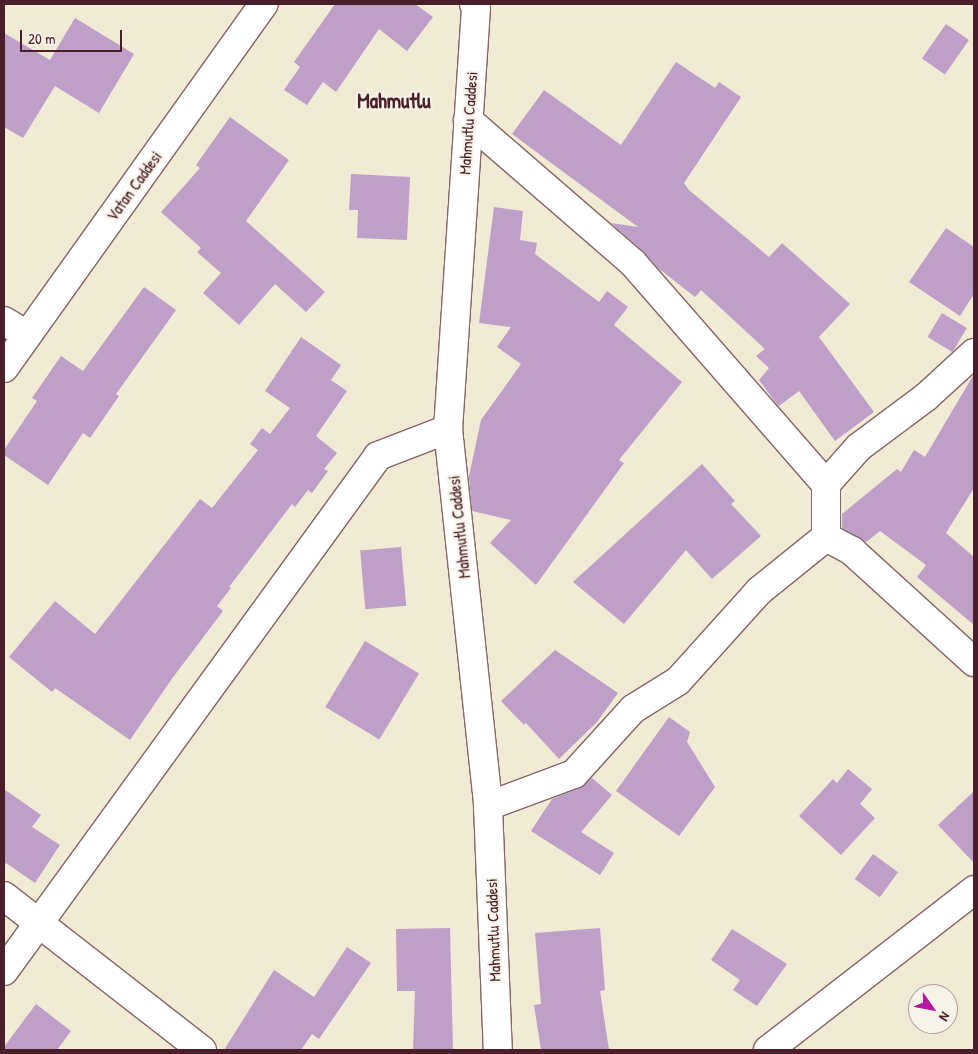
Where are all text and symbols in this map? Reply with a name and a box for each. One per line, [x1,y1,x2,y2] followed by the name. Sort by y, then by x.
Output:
[22,20,125,52] scale bar
[28,28,55,49] text: 20 m
[455,71,481,175] street label: Mahmutlu Caddesi
[357,88,431,114] district label: Mahmutlu
[102,147,166,225] street label: Vatan Caddesi
[444,475,474,579] street label: Mahmutlu Caddesi
[482,878,504,982] street label: Mahmutlu Caddesi
[908,984,958,1034] north arrow
[935,1009,955,1025] text: N

